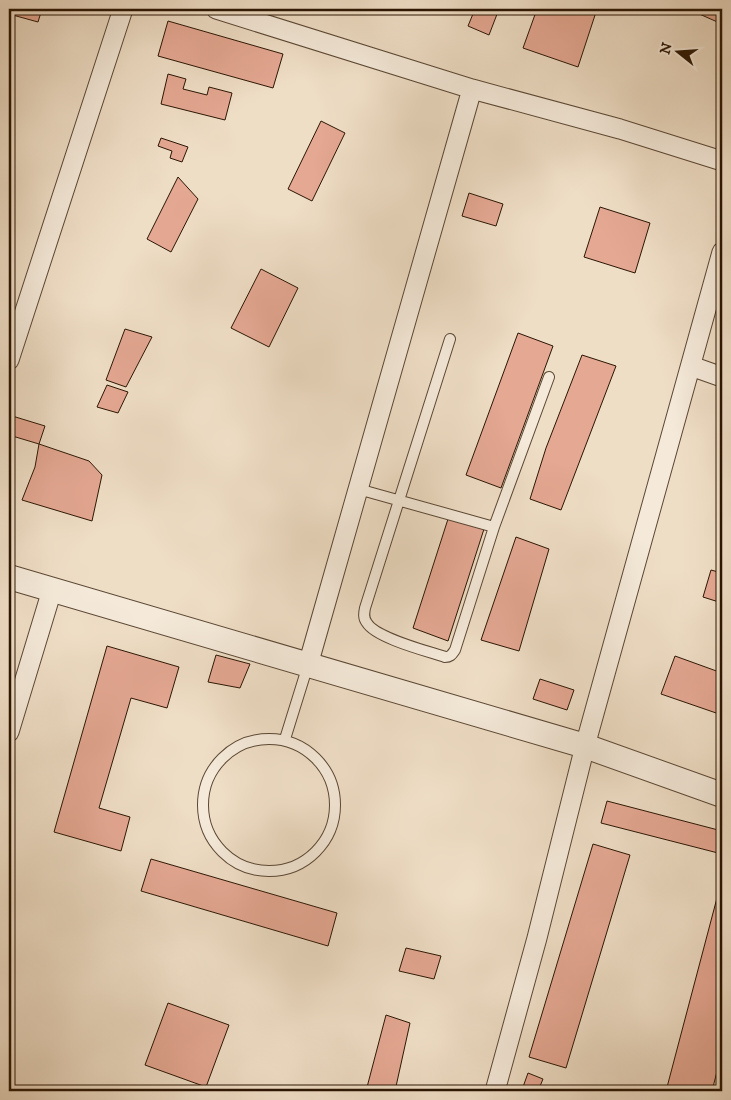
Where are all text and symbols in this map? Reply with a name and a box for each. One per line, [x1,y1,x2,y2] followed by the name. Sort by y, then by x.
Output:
[654,28,704,78] north arrow
[656,40,677,57] text: N

